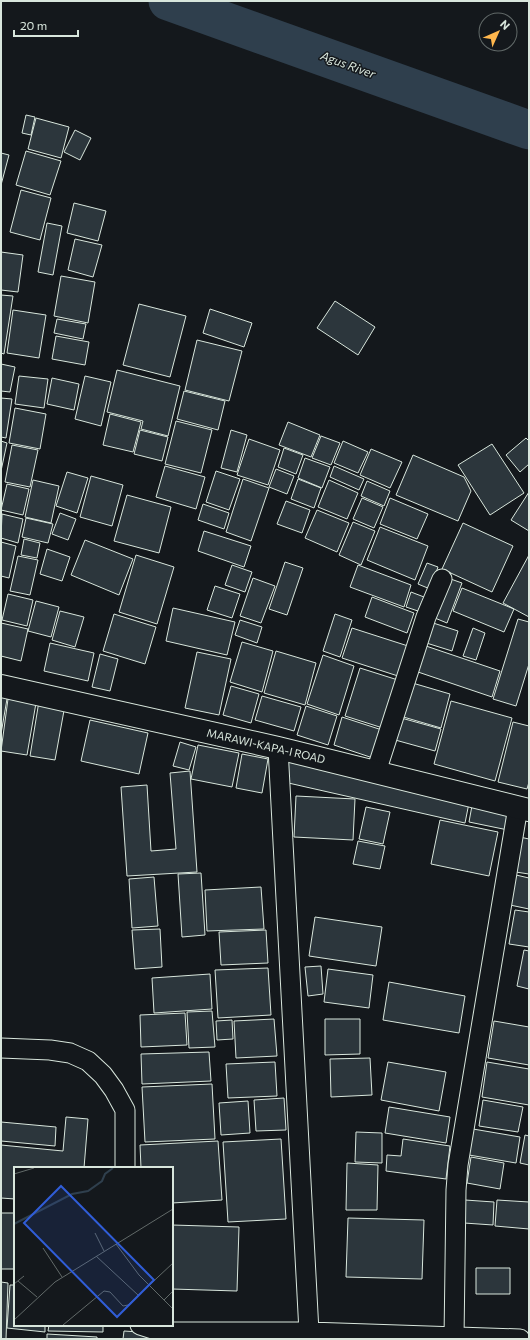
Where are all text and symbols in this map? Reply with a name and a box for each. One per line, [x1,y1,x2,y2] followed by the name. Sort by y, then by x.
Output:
[14,12,78,38] scale bar
[478,12,518,52] north arrow
[498,17,513,32] text: N
[20,18,47,32] text: 20 m
[318,47,379,81] water label: Agus River
[206,726,327,765] street label: MARAWI-KAPA-I ROAD
[14,1167,173,1326] inset map

